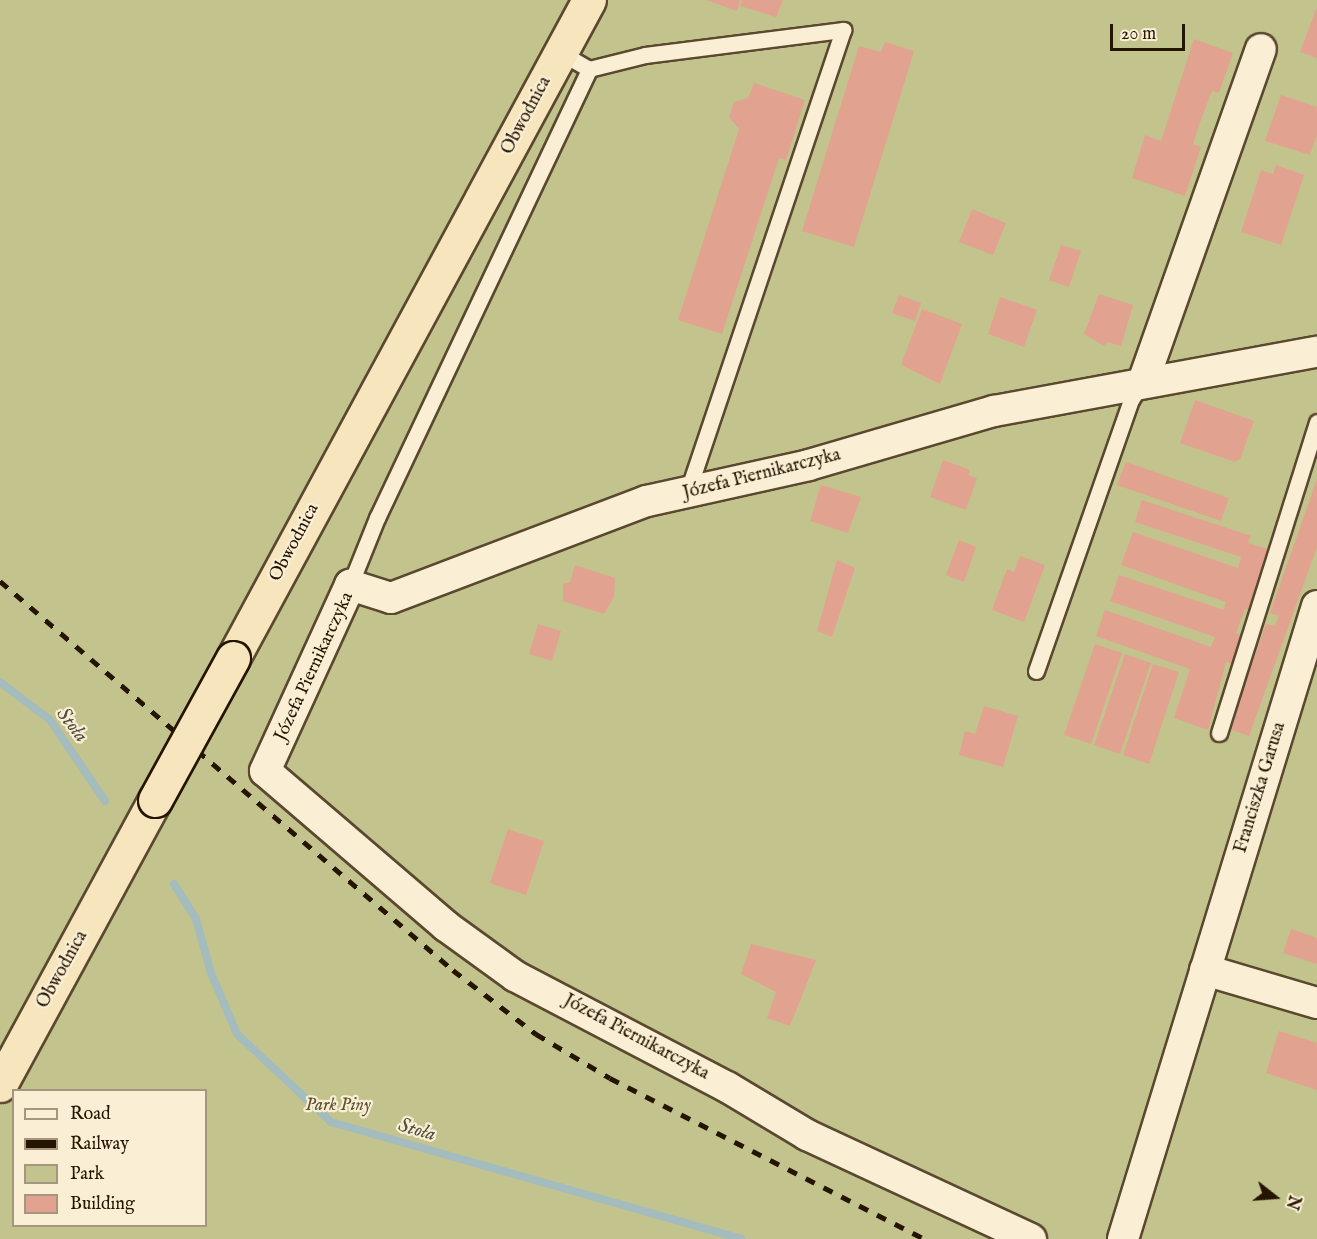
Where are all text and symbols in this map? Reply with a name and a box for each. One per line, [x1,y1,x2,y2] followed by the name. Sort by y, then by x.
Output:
[1113,12,1188,50] scale bar
[1121,23,1156,46] text: 20 m
[497,73,557,159] street label: Obwodnica
[681,445,843,505] street label: Józefa Piernikarczyka
[265,500,325,586] street label: Obwodnica
[271,589,359,745] street label: Józefa Piernikarczyka
[51,703,93,747] water label: Stoła
[1231,720,1291,856] street label: Franciszka Garusa
[33,928,93,1012] street label: Obwodnica
[559,990,713,1086] street label: Józefa Piernikarczyka
[12,1089,207,1227] legend
[305,1095,371,1117] park label: Park Piny
[70,1103,111,1126] text: Road
[396,1113,438,1147] water label: Stoła
[70,1133,129,1156] text: Railway
[70,1163,104,1186] text: Park
[1245,1167,1305,1227] north arrow
[70,1193,135,1216] text: Building
[1281,1193,1304,1212] text: N

